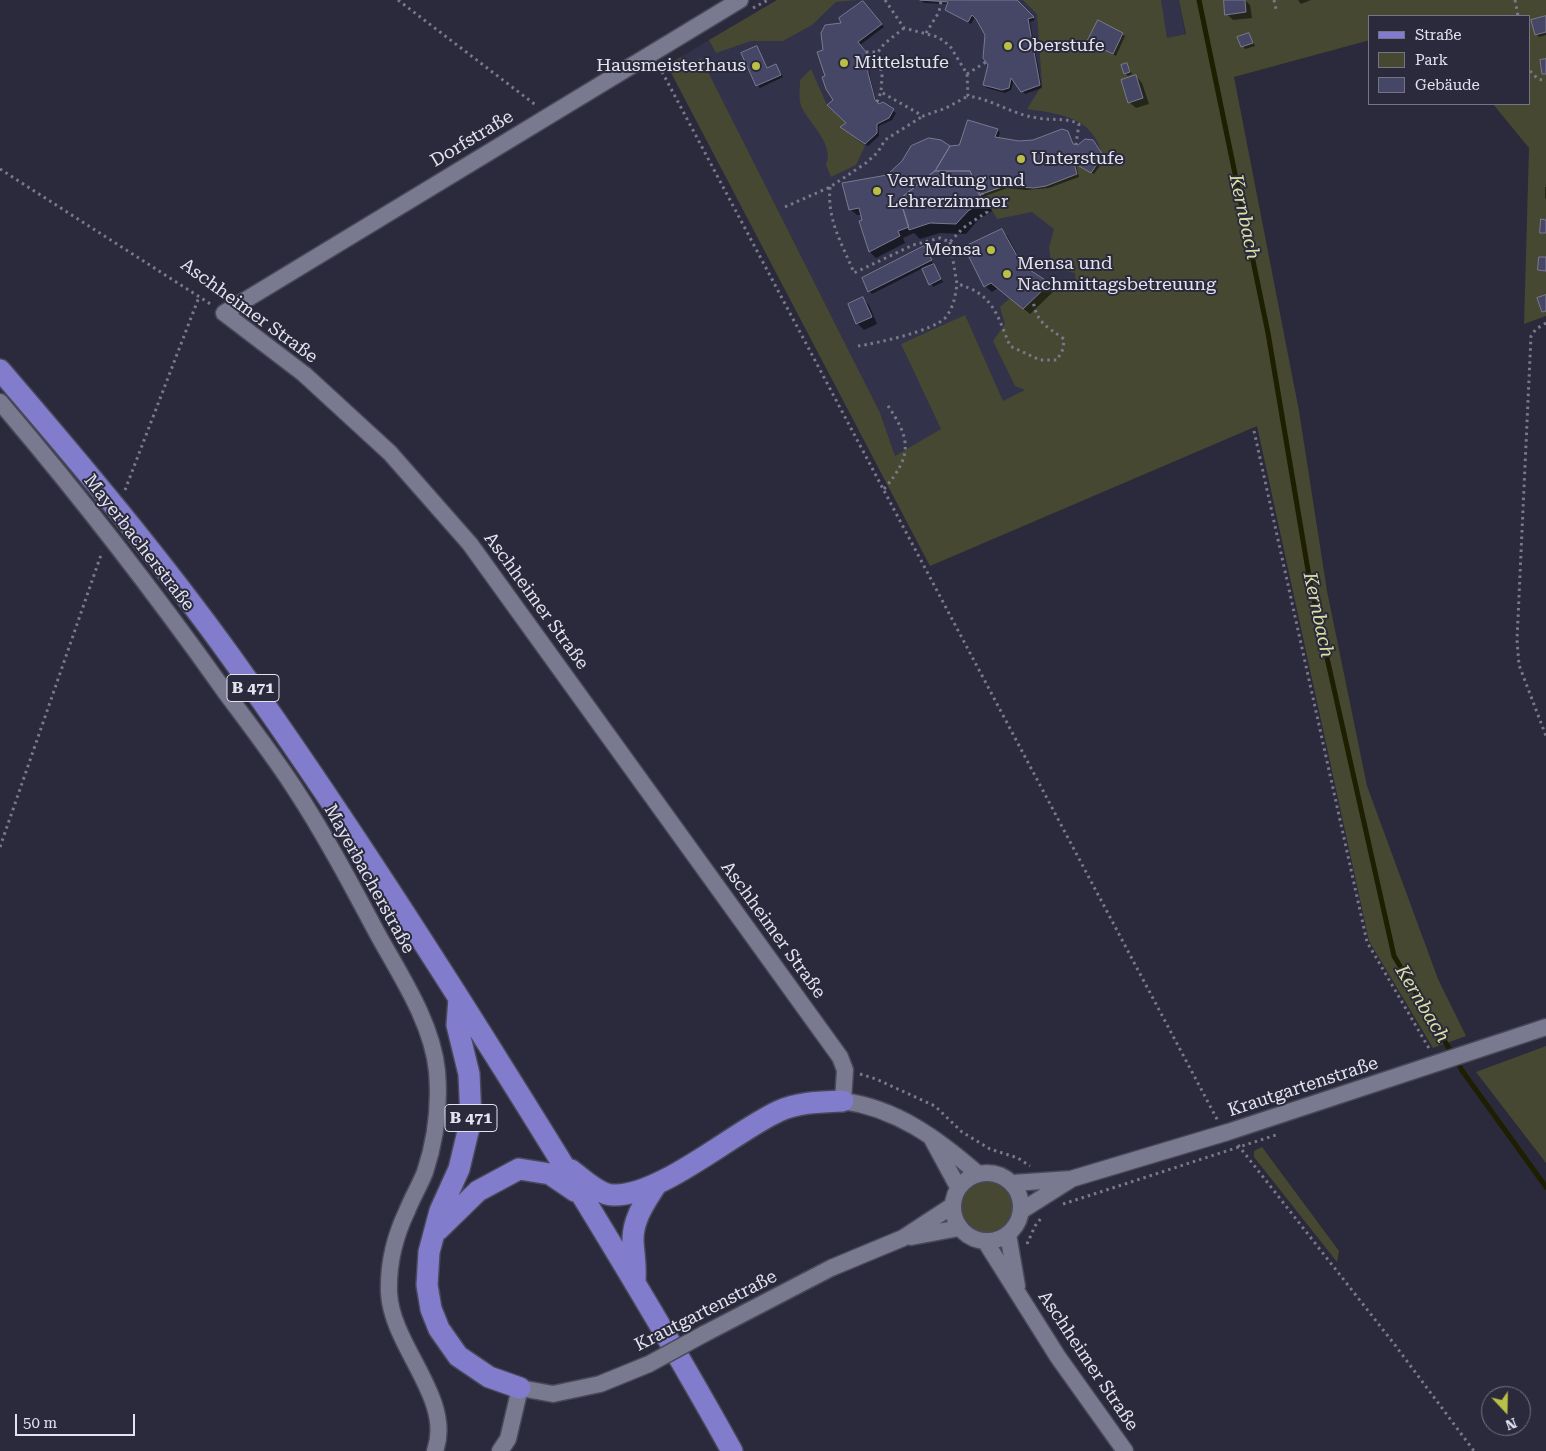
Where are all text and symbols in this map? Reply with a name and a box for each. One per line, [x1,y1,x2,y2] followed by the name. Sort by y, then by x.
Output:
[1368,15,1531,105] legend
[1415,26,1462,44] text: Straße
[1018,35,1105,57] place label: Oberstufe
[1002,40,1014,52] marker: Oberstufe
[1415,51,1448,69] text: Park
[854,52,949,74] place label: Mittelstufe
[596,55,746,77] place label: Hausmeisterhaus
[838,57,850,69] marker: Mittelstufe
[750,60,762,72] marker: Hausmeisterhaus
[1415,76,1480,94] text: Gebäude
[427,106,517,172] street label: Dorfstraße
[1031,148,1124,170] place label: Unterstufe
[1015,153,1027,165] marker: Unterstufe
[887,170,1025,212] place label: Verwaltung und Lehrerzimmer
[1224,172,1264,262] water label: Kernbach
[871,185,883,197] marker: Verwaltung und Lehrerzimmer
[924,239,981,261] place label: Mensa
[985,244,997,256] marker: Mensa
[1017,253,1216,296] place label: Mensa und Nachmittagsbetreuung
[176,254,322,368] street label: Aschheimer Straße
[1001,268,1013,280] marker: Mensa und Nachmittagsbetreuung
[79,470,199,616] street label: Mayerbacherstraße
[479,528,593,674] street label: Aschheimer Straße
[1298,570,1338,660] water label: Kernbach
[227,674,279,701] road number: B 471
[319,801,419,957] street label: Mayerbacherstraße
[716,857,830,1003] street label: Aschheimer Straße
[1390,961,1454,1047] water label: Kernbach
[1225,1053,1381,1121] street label: Krautgartenstraße
[445,1104,497,1132] road number: B 471
[631,1266,781,1356] street label: Krautgartenstraße
[1033,1287,1143,1435] street label: Aschheimer Straße
[1481,1386,1531,1436] north arrow
[18,1404,138,1436] scale bar
[23,1414,57,1432] text: 50 m
[1503,1415,1519,1433] text: N

